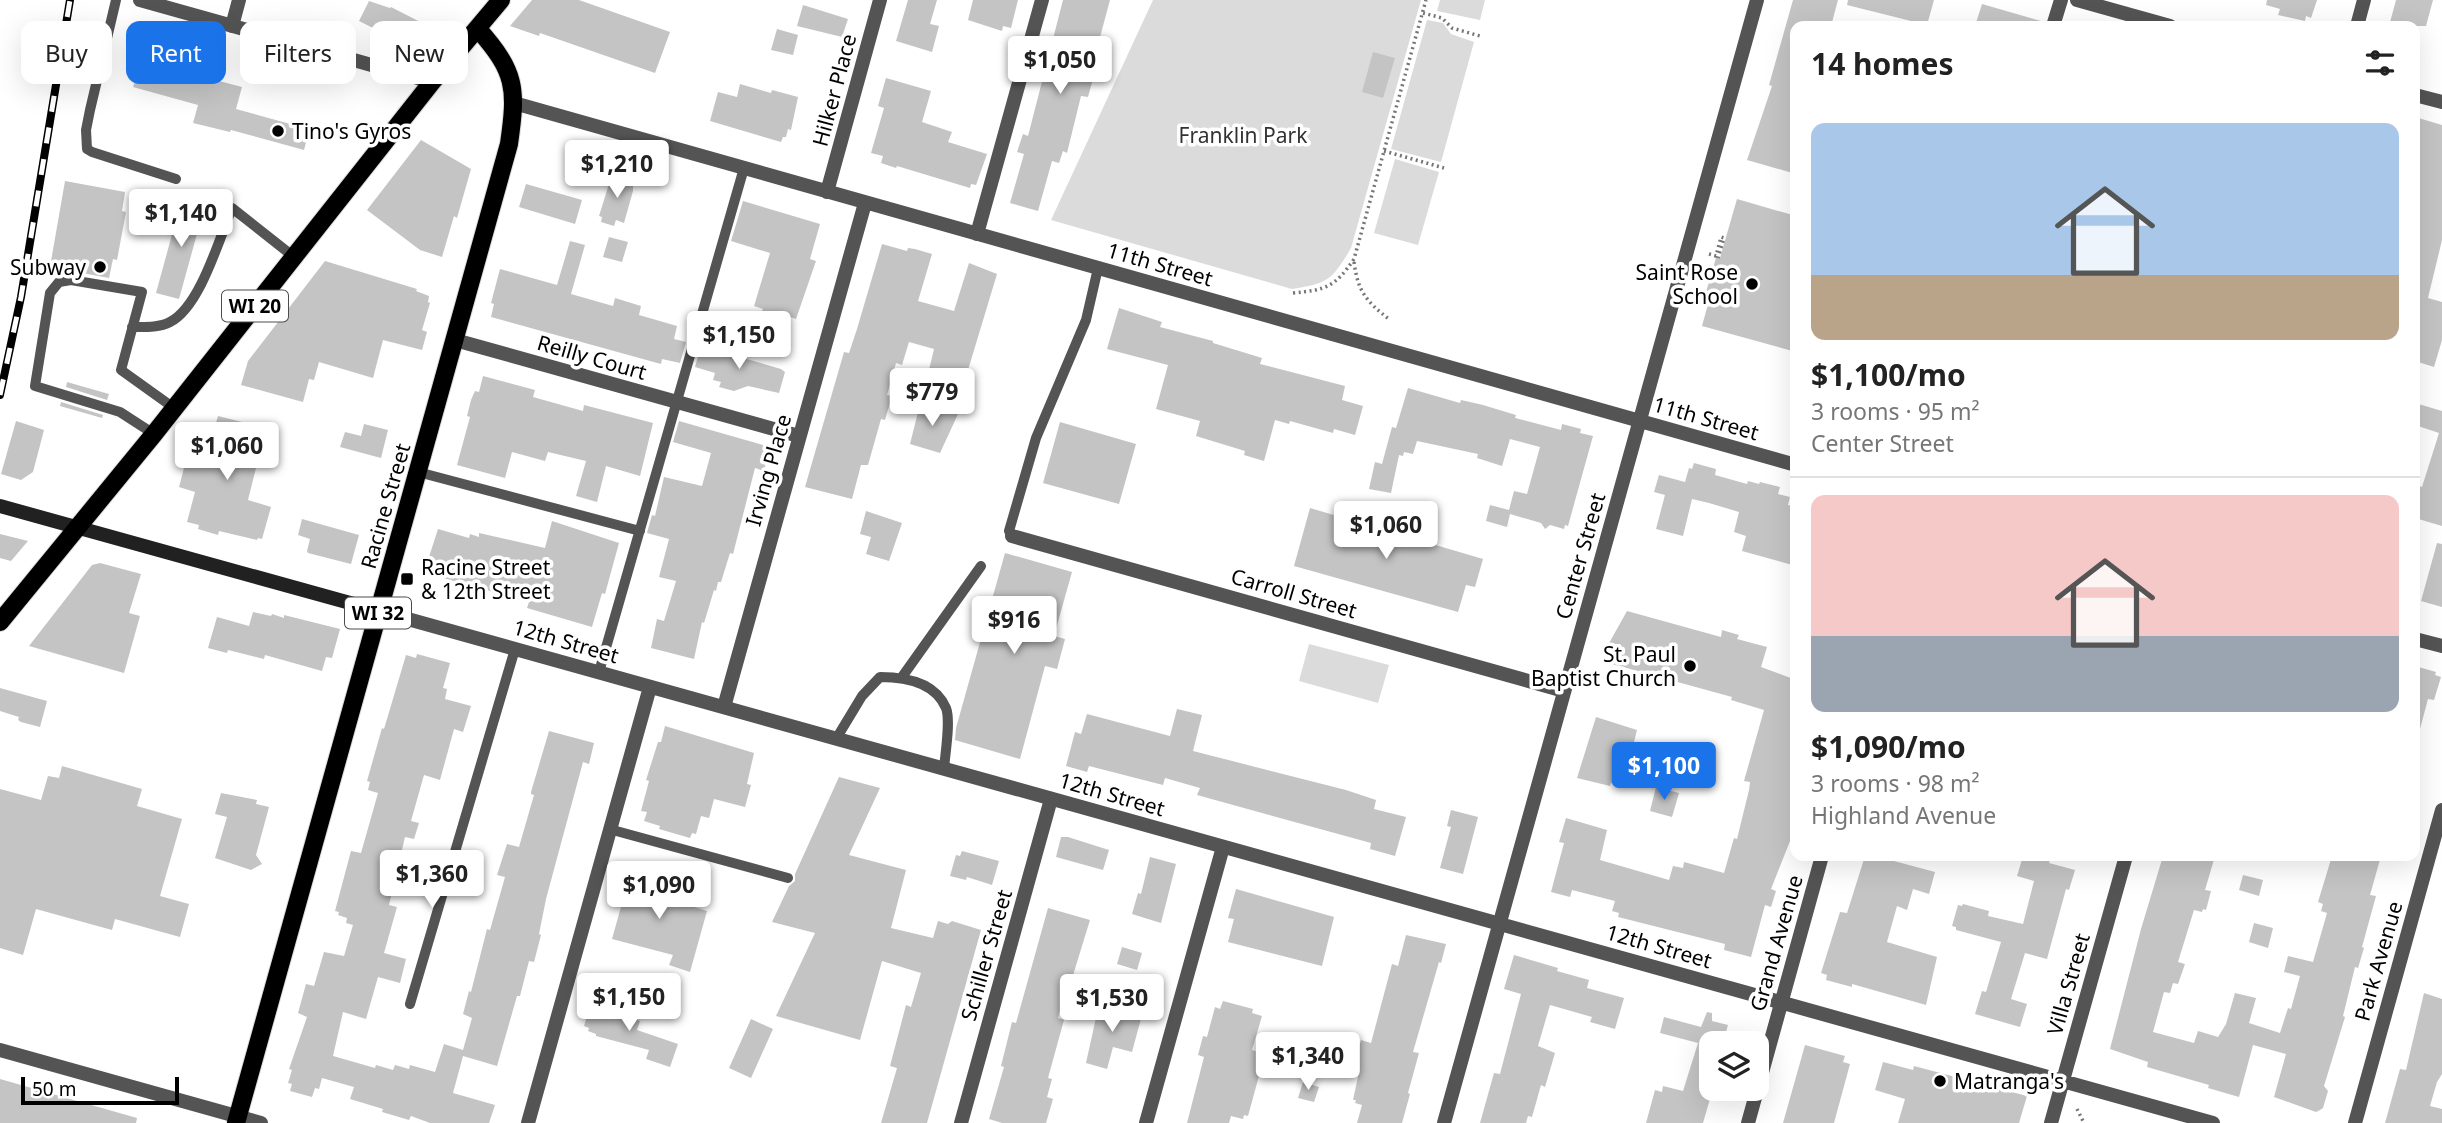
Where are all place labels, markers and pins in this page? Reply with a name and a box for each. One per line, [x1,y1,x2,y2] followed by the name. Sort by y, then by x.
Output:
[1003,36,1117,96] pin: $1,050
[292,117,411,145] place label: Tino's Gyros
[270,123,286,139] marker: Tino's Gyros
[560,140,674,200] pin: $1,210
[124,190,238,249] pin: $1,140
[10,253,86,281] place label: Subway
[1636,258,1738,310] place label: Saint Rose School
[92,259,108,275] marker: Subway
[1744,276,1760,292] marker: Saint Rose School
[682,312,796,371] pin: $1,150
[891,368,973,428] pin: $779
[170,422,284,482] pin: $1,060
[1329,502,1443,561] pin: $1,060
[421,553,551,605] place label: Racine Street & 12th Street
[399,571,415,587] marker: Racine Street & 12th Street
[973,596,1055,656] pin: $916
[1531,640,1676,692] place label: St. Paul Baptist Church
[1682,658,1698,674] marker: St. Paul Baptist Church
[1607,742,1721,802] pin: $1,100
[375,850,489,910] pin: $1,360
[602,862,716,921] pin: $1,090
[572,974,686,1033] pin: $1,150
[1055,974,1169,1034] pin: $1,530
[1251,1032,1365,1092] pin: $1,340
[1954,1067,2064,1095] place label: Matranga's
[1932,1073,1948,1089] marker: Matranga's

